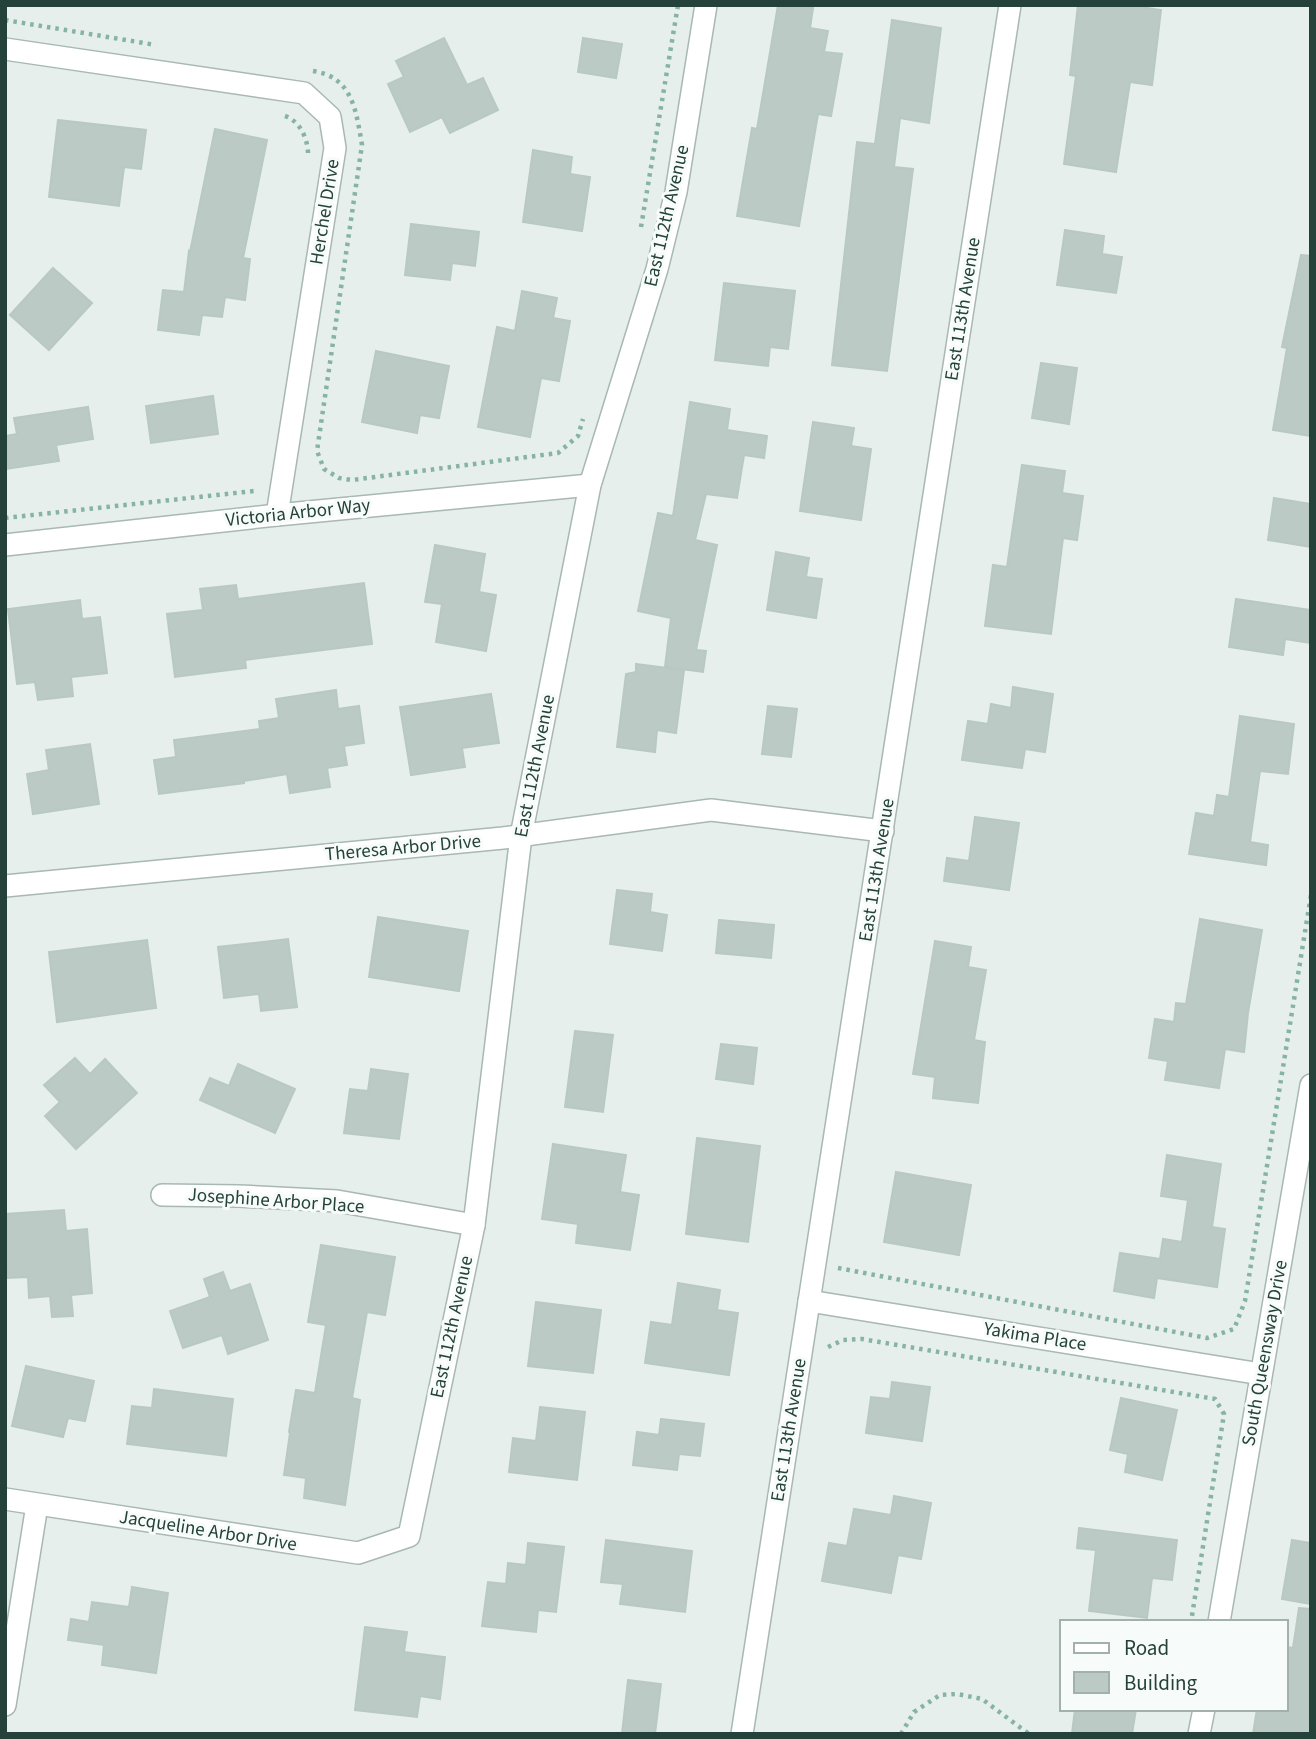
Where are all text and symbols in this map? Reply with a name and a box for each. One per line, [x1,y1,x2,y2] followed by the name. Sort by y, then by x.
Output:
[638,142,696,290] street label: East 112th Avenue
[303,157,347,267] street label: Herchel Drive
[938,235,988,383] street label: East 113th Avenue
[224,492,372,534] street label: Victoria Arbor Way
[508,692,562,840] street label: East 112th Avenue
[852,796,902,944] street label: East 113th Avenue
[324,828,482,868] street label: Theresa Arbor Drive
[187,1181,365,1221] street label: Josephine Arbor Place
[424,1253,480,1401] street label: East 112th Avenue
[1235,1258,1295,1448] street label: South Queensway Drive
[981,1315,1088,1358] street label: Yakima Place
[764,1356,814,1504] street label: East 113th Avenue
[117,1504,299,1558] street label: Jacqueline Arbor Drive
[1060,1620,1288,1711] legend
[1124,1633,1169,1663] text: Road
[1124,1668,1198,1698] text: Building

